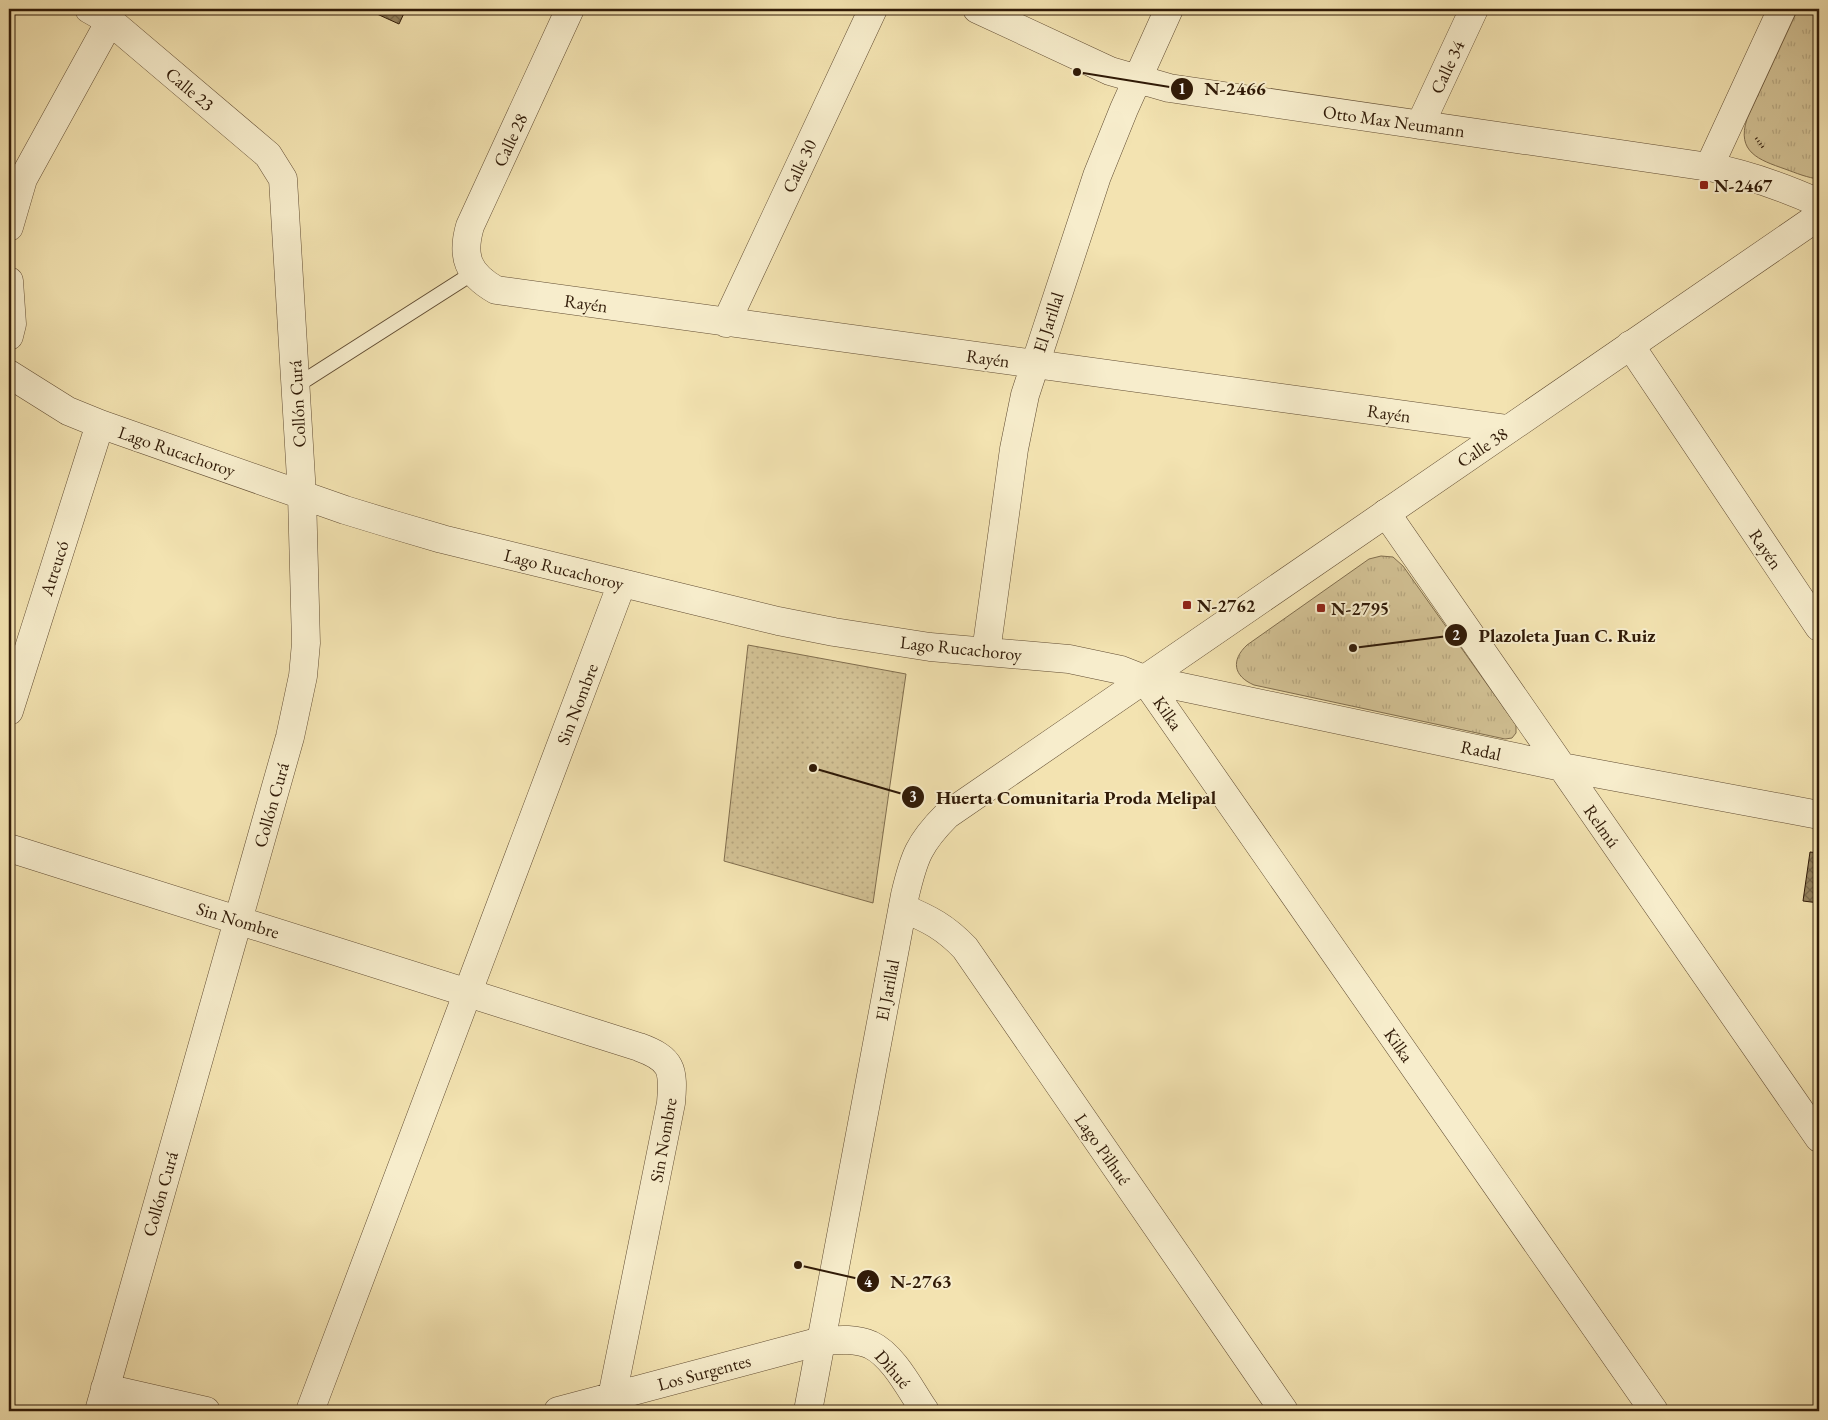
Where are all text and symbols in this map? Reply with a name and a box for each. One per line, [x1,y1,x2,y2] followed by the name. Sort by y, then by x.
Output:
[1425,36,1470,97] street label: Calle 34
[161,62,219,116] street label: Calle 23
[1169,72,1276,106] callout: N-2466
[1204,76,1266,101] text: N-2466
[1178,79,1186,98] text: 1
[1322,100,1467,142] street label: Otto Max Neumann
[488,110,532,170] street label: Calle 28
[777,135,822,196] street label: Calle 30
[1714,174,1773,197] place label: N-2467
[1698,179,1710,191] marker: N-2467
[563,289,610,318] street label: Rayén
[1027,289,1069,355] street label: El Jarillal
[965,344,1012,373] street label: Rayén
[283,359,311,448] street label: Collón Curá
[1366,399,1413,428] street label: Rayén
[115,420,239,482] street label: Lago Rucachoroy
[1452,422,1512,472] street label: Calle 38
[1744,524,1788,574] street label: Rayén
[34,537,74,599] street label: Atreucó
[502,543,626,595] street label: Lago Rucachoroy
[1197,594,1256,617] place label: N-2762
[1331,597,1389,620] place label: N-2795
[1181,599,1193,611] marker: N-2762
[1315,602,1327,614] marker: N-2795
[1444,618,1666,652] callout: Plazoleta Juan C. Ruiz
[1478,623,1656,648] text: Plazoleta Juan C. Ruiz
[1452,625,1460,644] text: 2
[899,630,1023,666] street label: Lago Rucachoroy
[551,660,603,748] street label: Sin Nombre
[1148,691,1188,735] street label: Kilka
[1459,735,1503,765] street label: Radal
[248,759,294,850] street label: Collón Curá
[900,780,1226,814] callout: Huerta Comunitaria Proda Melipal
[936,785,1217,810] text: Huerta Comunitaria Proda Melipal
[909,787,917,806] text: 3
[1579,800,1625,853] street label: Relmú
[194,897,282,943] street label: Sin Nombre
[870,957,904,1023] street label: El Jarillal
[1379,1023,1419,1067] street label: Kilka
[644,1096,682,1184] street label: Sin Nombre
[1070,1109,1136,1189] street label: Lago Pilhué
[137,1148,183,1239] street label: Collón Curá
[855,1264,962,1298] callout: N-2763
[890,1269,952,1294] text: N-2763
[864,1272,873,1291] text: 4
[870,1345,916,1393] street label: Dihué
[655,1348,753,1395] street label: Los Surgentes

